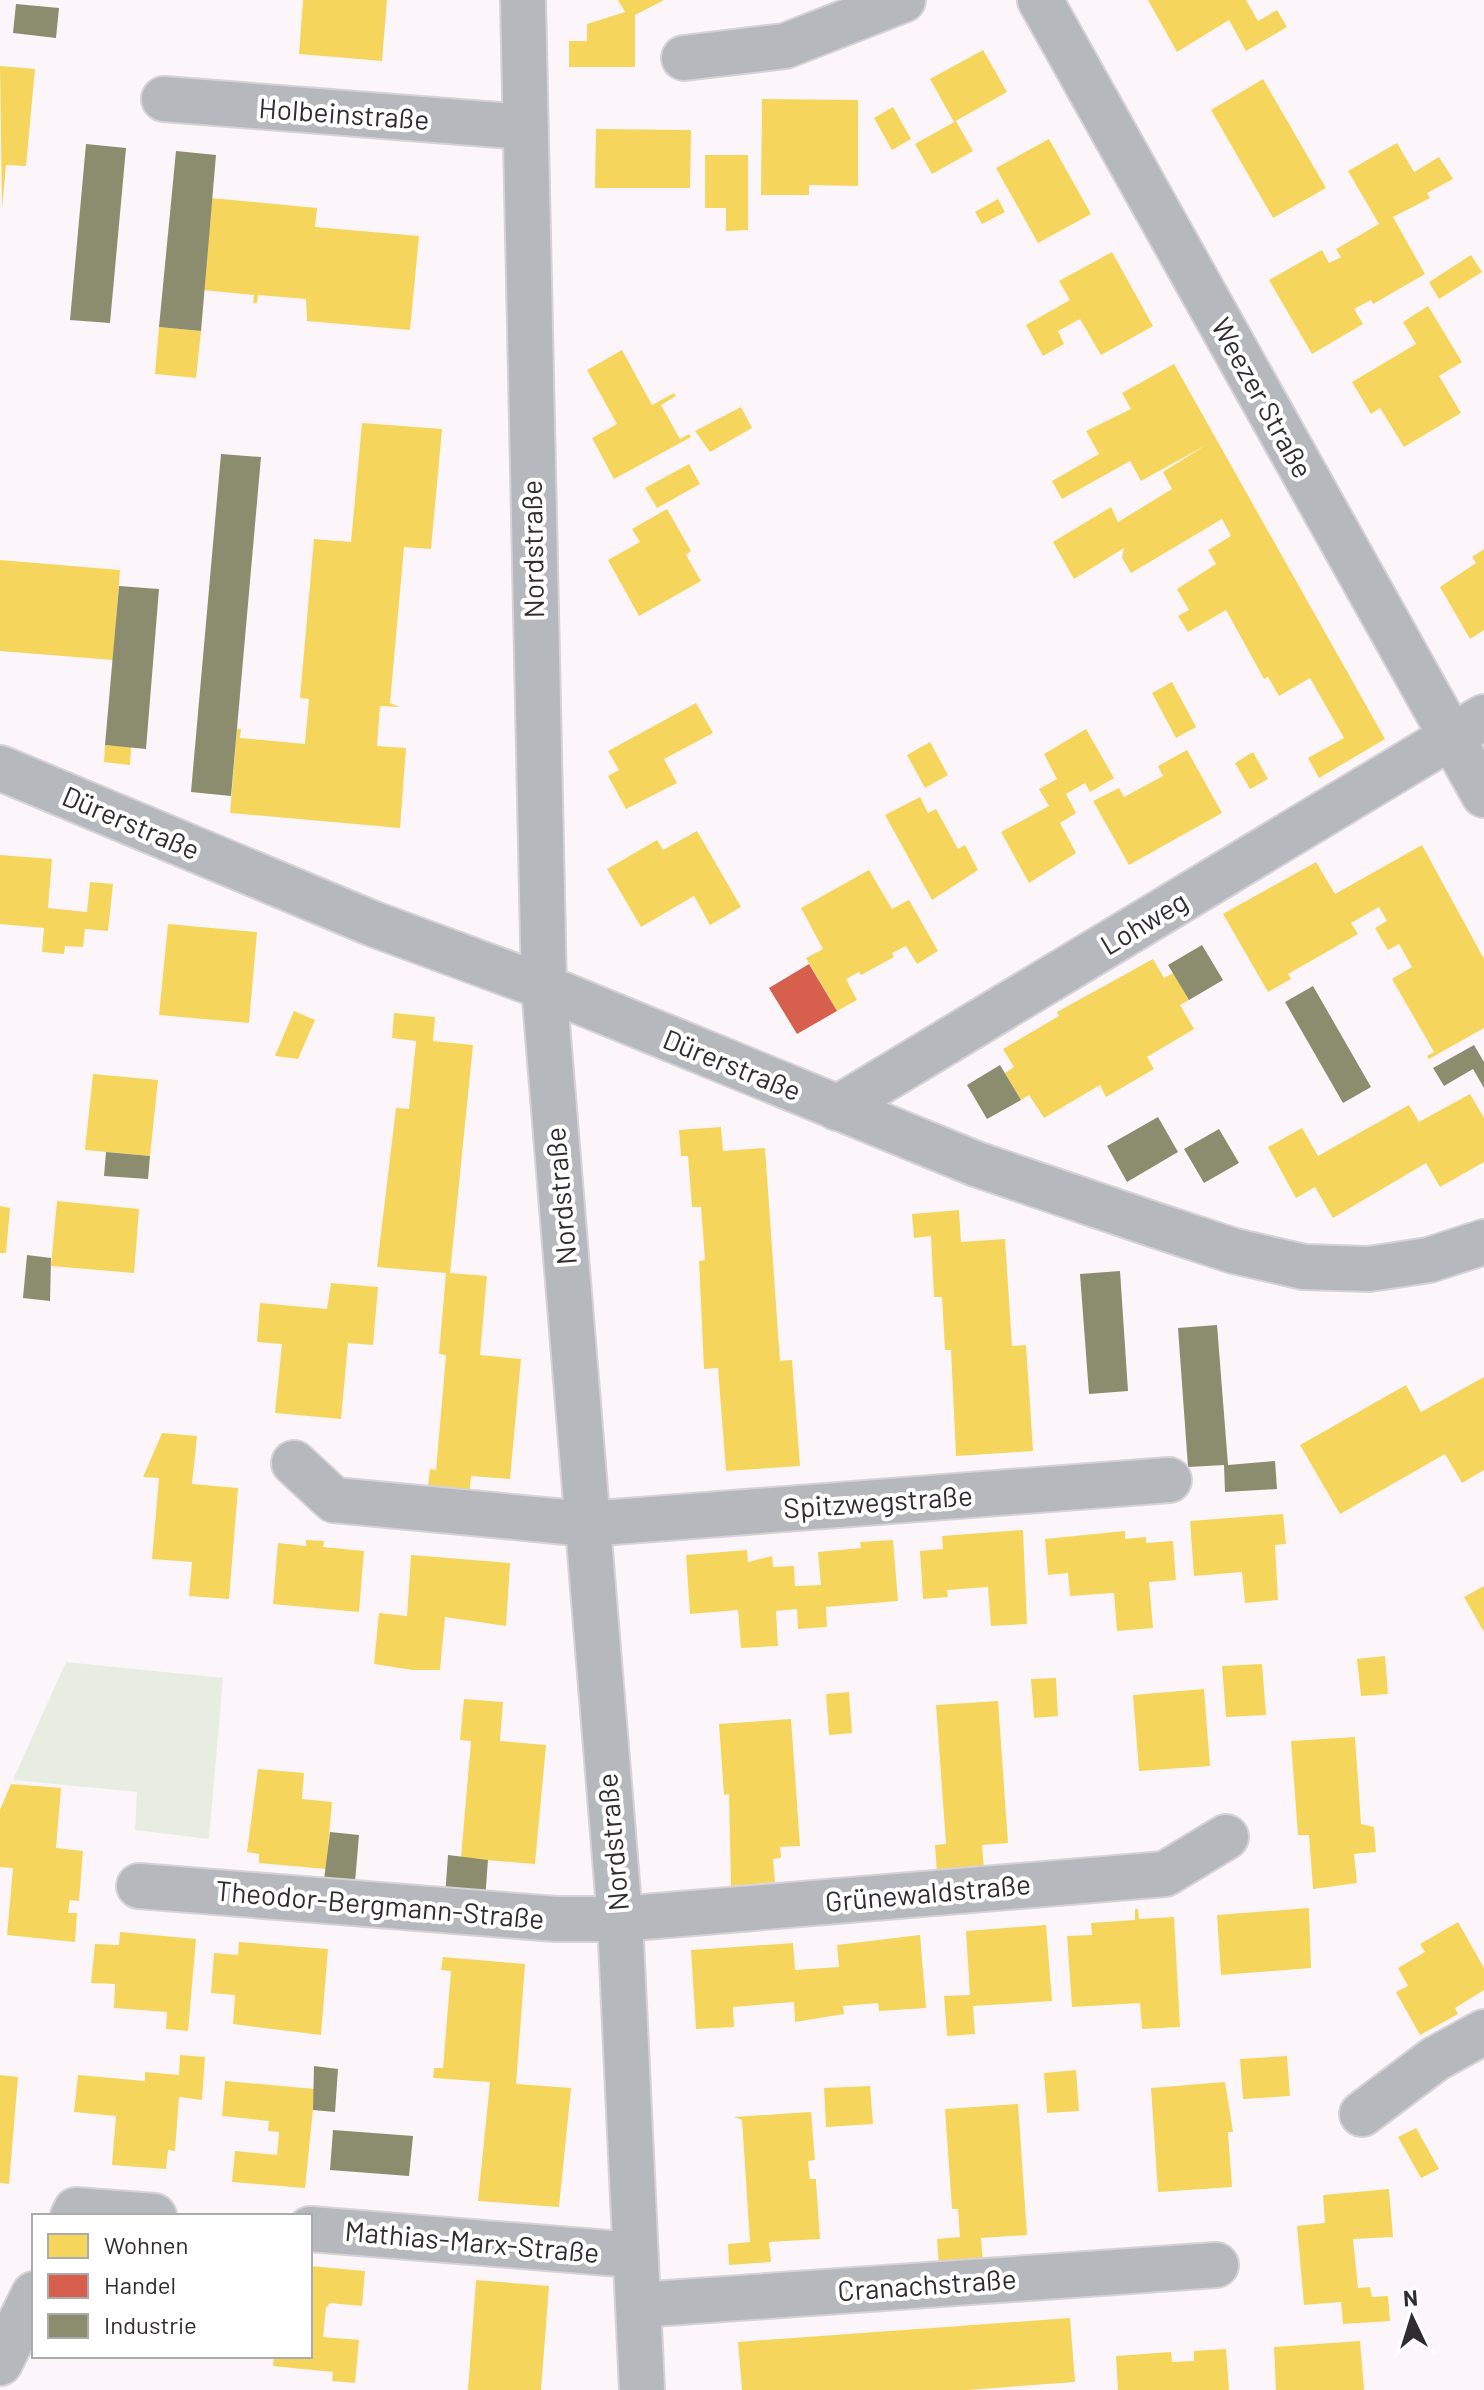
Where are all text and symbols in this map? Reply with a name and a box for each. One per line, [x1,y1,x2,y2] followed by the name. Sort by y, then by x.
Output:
[258,90,430,136] street label: Holbeinstraße
[1205,312,1321,483] street label: Weezer Straße
[514,480,550,618] street label: Nordstraße
[58,778,205,866] street label: Dürerstraße
[1094,883,1193,961] street label: Lohweg
[658,1021,806,1107] street label: Dürerstraße
[537,1126,583,1266] street label: Nordstraße
[782,1477,974,1525] street label: Spitzwegstraße
[589,1772,635,1912] street label: Nordstraße
[824,1866,1032,1918] street label: Grünewaldstraße
[214,1873,546,1935] street label: Theodor-Bergmann-Straße
[343,2213,601,2269] street label: Mathias-Marx-Straße
[32,2214,312,2358] legend
[104,2230,188,2259] text: Wohnen
[836,2261,1017,2307] street label: Cranachstraße
[104,2270,176,2299] text: Handel
[1372,2278,1452,2358] north arrow
[1402,2284,1419,2311] text: N
[104,2310,197,2339] text: Industrie

